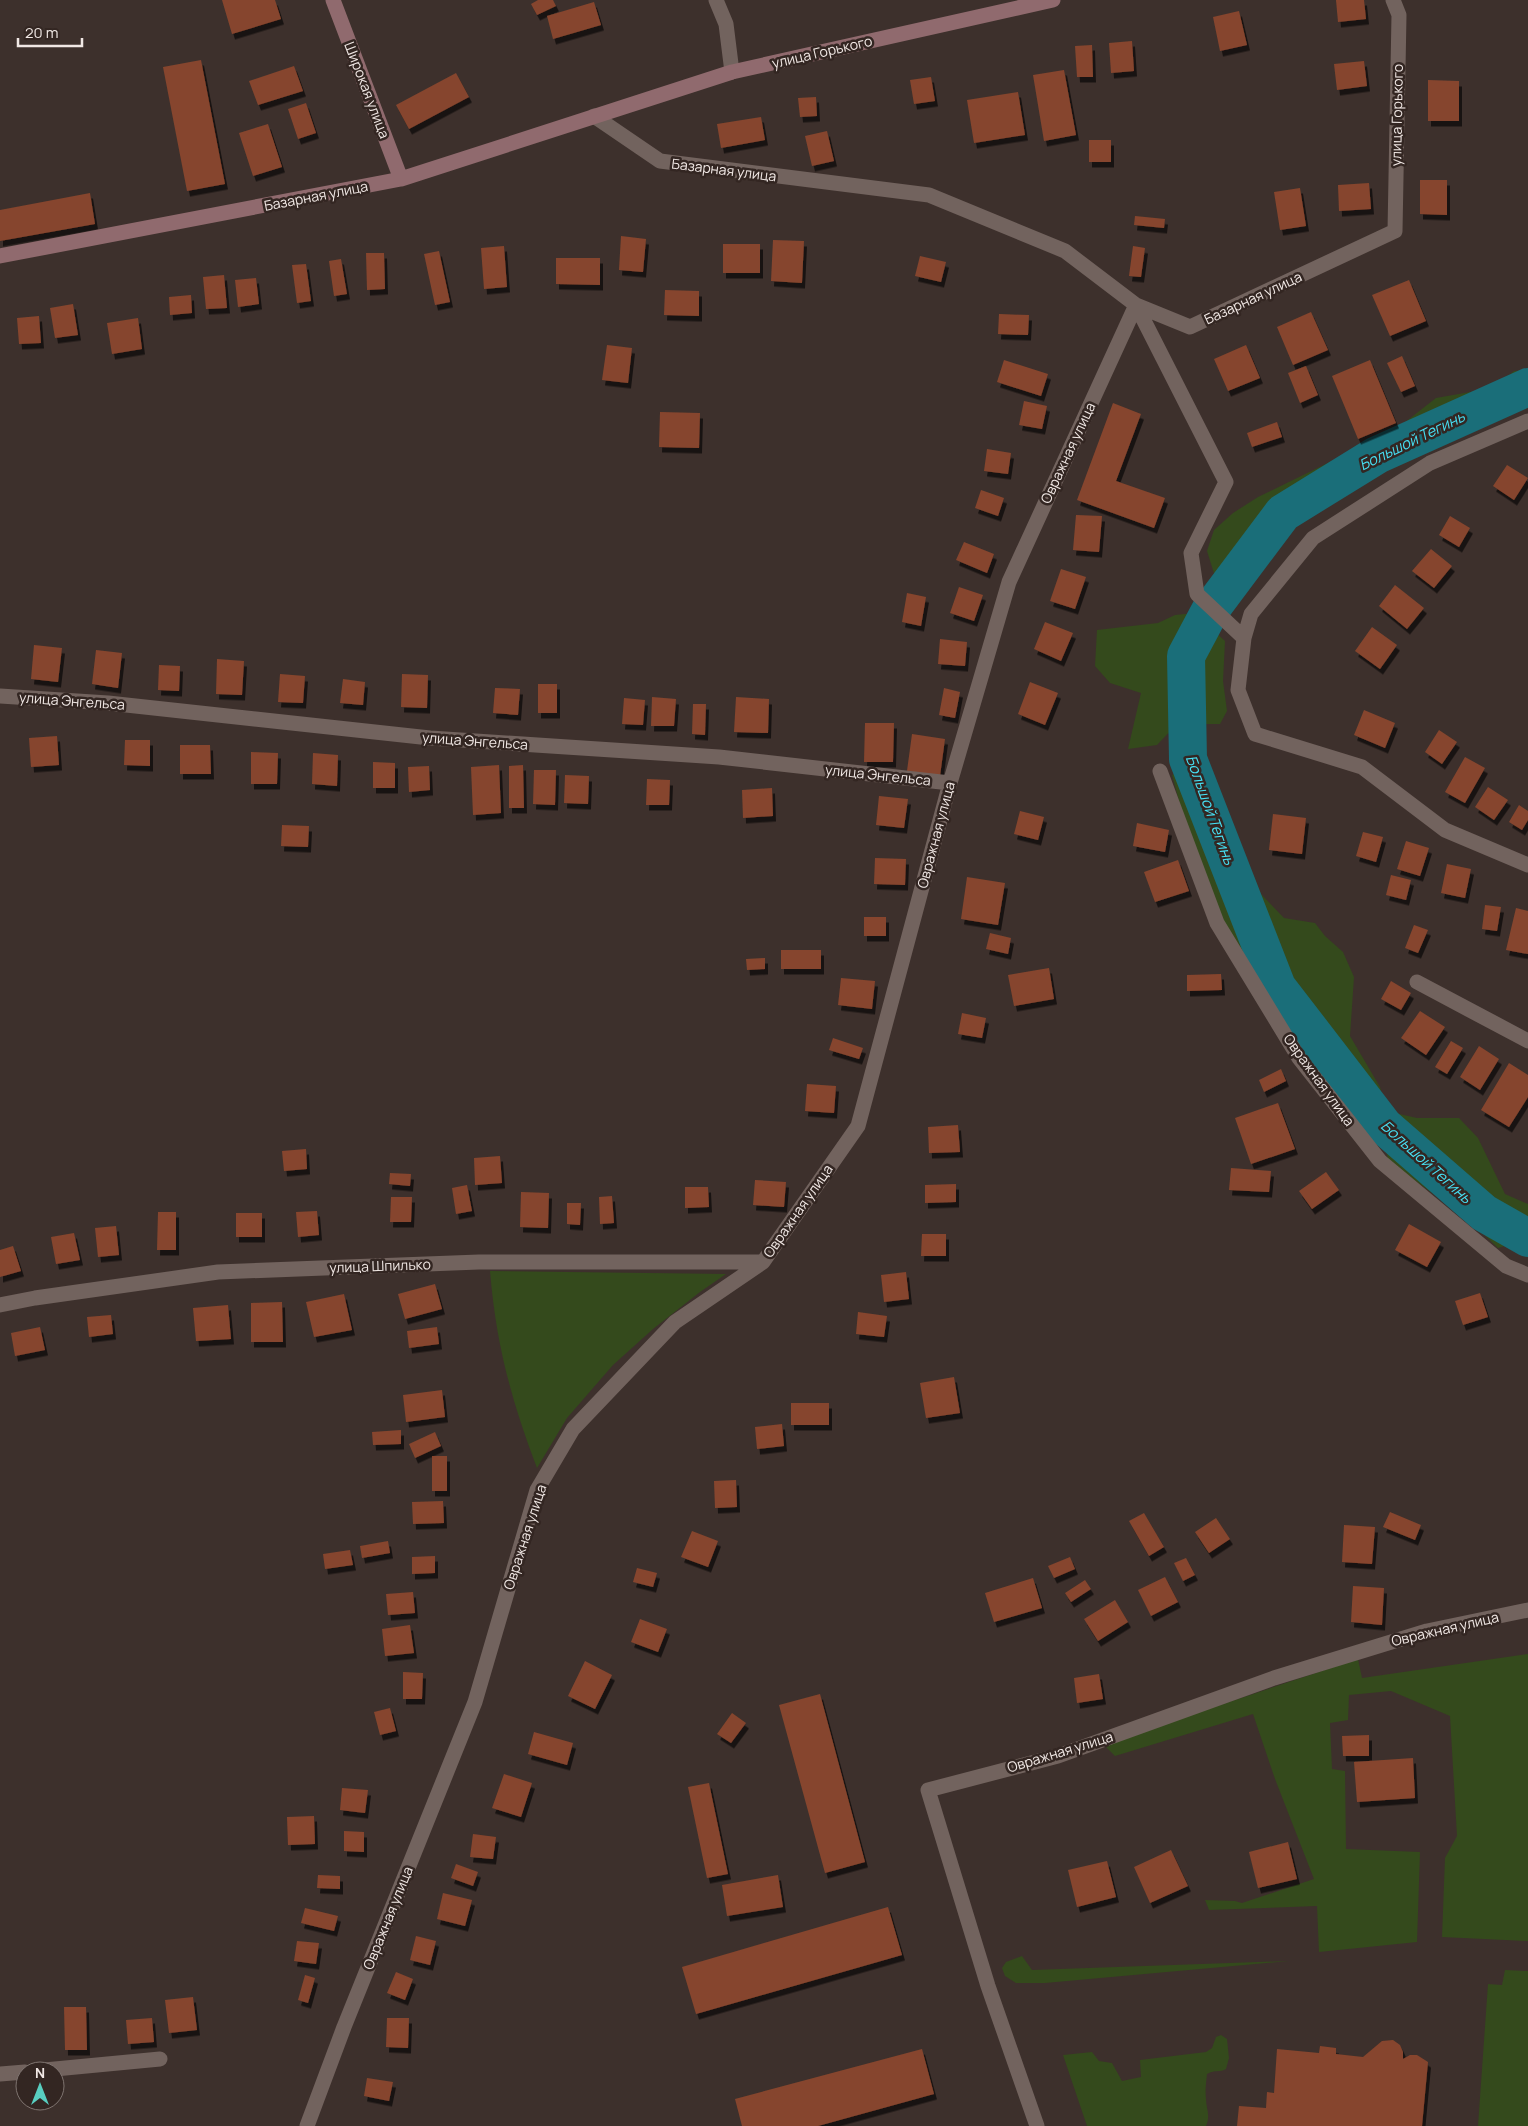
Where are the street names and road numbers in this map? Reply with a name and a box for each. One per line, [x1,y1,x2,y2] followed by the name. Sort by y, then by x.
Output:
[770,31,874,72] street label: улица Горького
[340,39,395,141] street label: Широкая улица
[1386,64,1407,166] street label: улица Горького
[671,154,778,185] street label: Базарная улица
[262,176,370,215] street label: Базарная улица
[1201,267,1305,328] street label: Базарная улица
[1036,399,1099,506] street label: Овражная улица
[18,687,126,714] street label: улица Энгельса
[421,727,529,754] street label: улица Энгельса
[824,760,932,790] street label: улица Энгельса
[912,779,959,890] street label: Овражная улица
[1280,1030,1359,1130] street label: Овражная улица
[758,1160,837,1261] street label: Овражная улица
[329,1254,431,1277] street label: улица Шпилько
[499,1482,550,1592] street label: Овражная улица
[1389,1607,1500,1650] street label: Овражная улица
[1005,1726,1115,1777] street label: Овражная улица
[358,1863,417,1972] street label: Овражная улица

